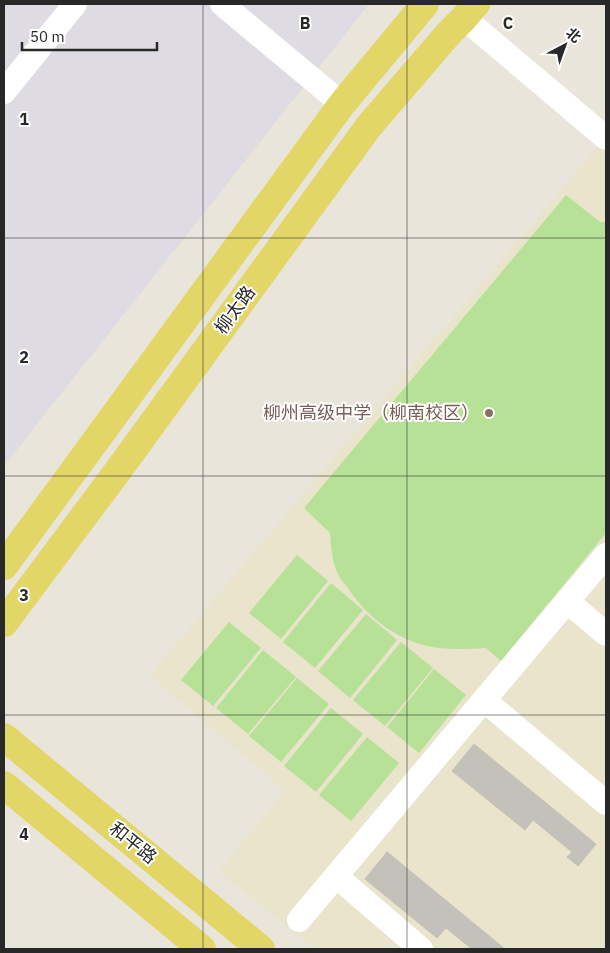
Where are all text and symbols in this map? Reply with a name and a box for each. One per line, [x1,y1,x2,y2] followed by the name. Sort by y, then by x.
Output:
[300,13,311,33] text: B
[503,13,513,33] text: C
[22,20,158,52] scale bar
[540,20,590,70] north arrow
[562,24,585,47] text: 北
[30,27,65,46] text: 50 m
[19,109,29,129] text: 1
[209,281,260,338] street label: 柳太路
[19,347,29,367] text: 2
[263,401,479,424] place label: 柳州高级中学（柳南校区）
[483,407,495,419] marker: 柳州高级中学（柳南校区）
[19,585,29,605] text: 3
[105,817,162,869] street label: 和平路
[19,824,29,844] text: 4

